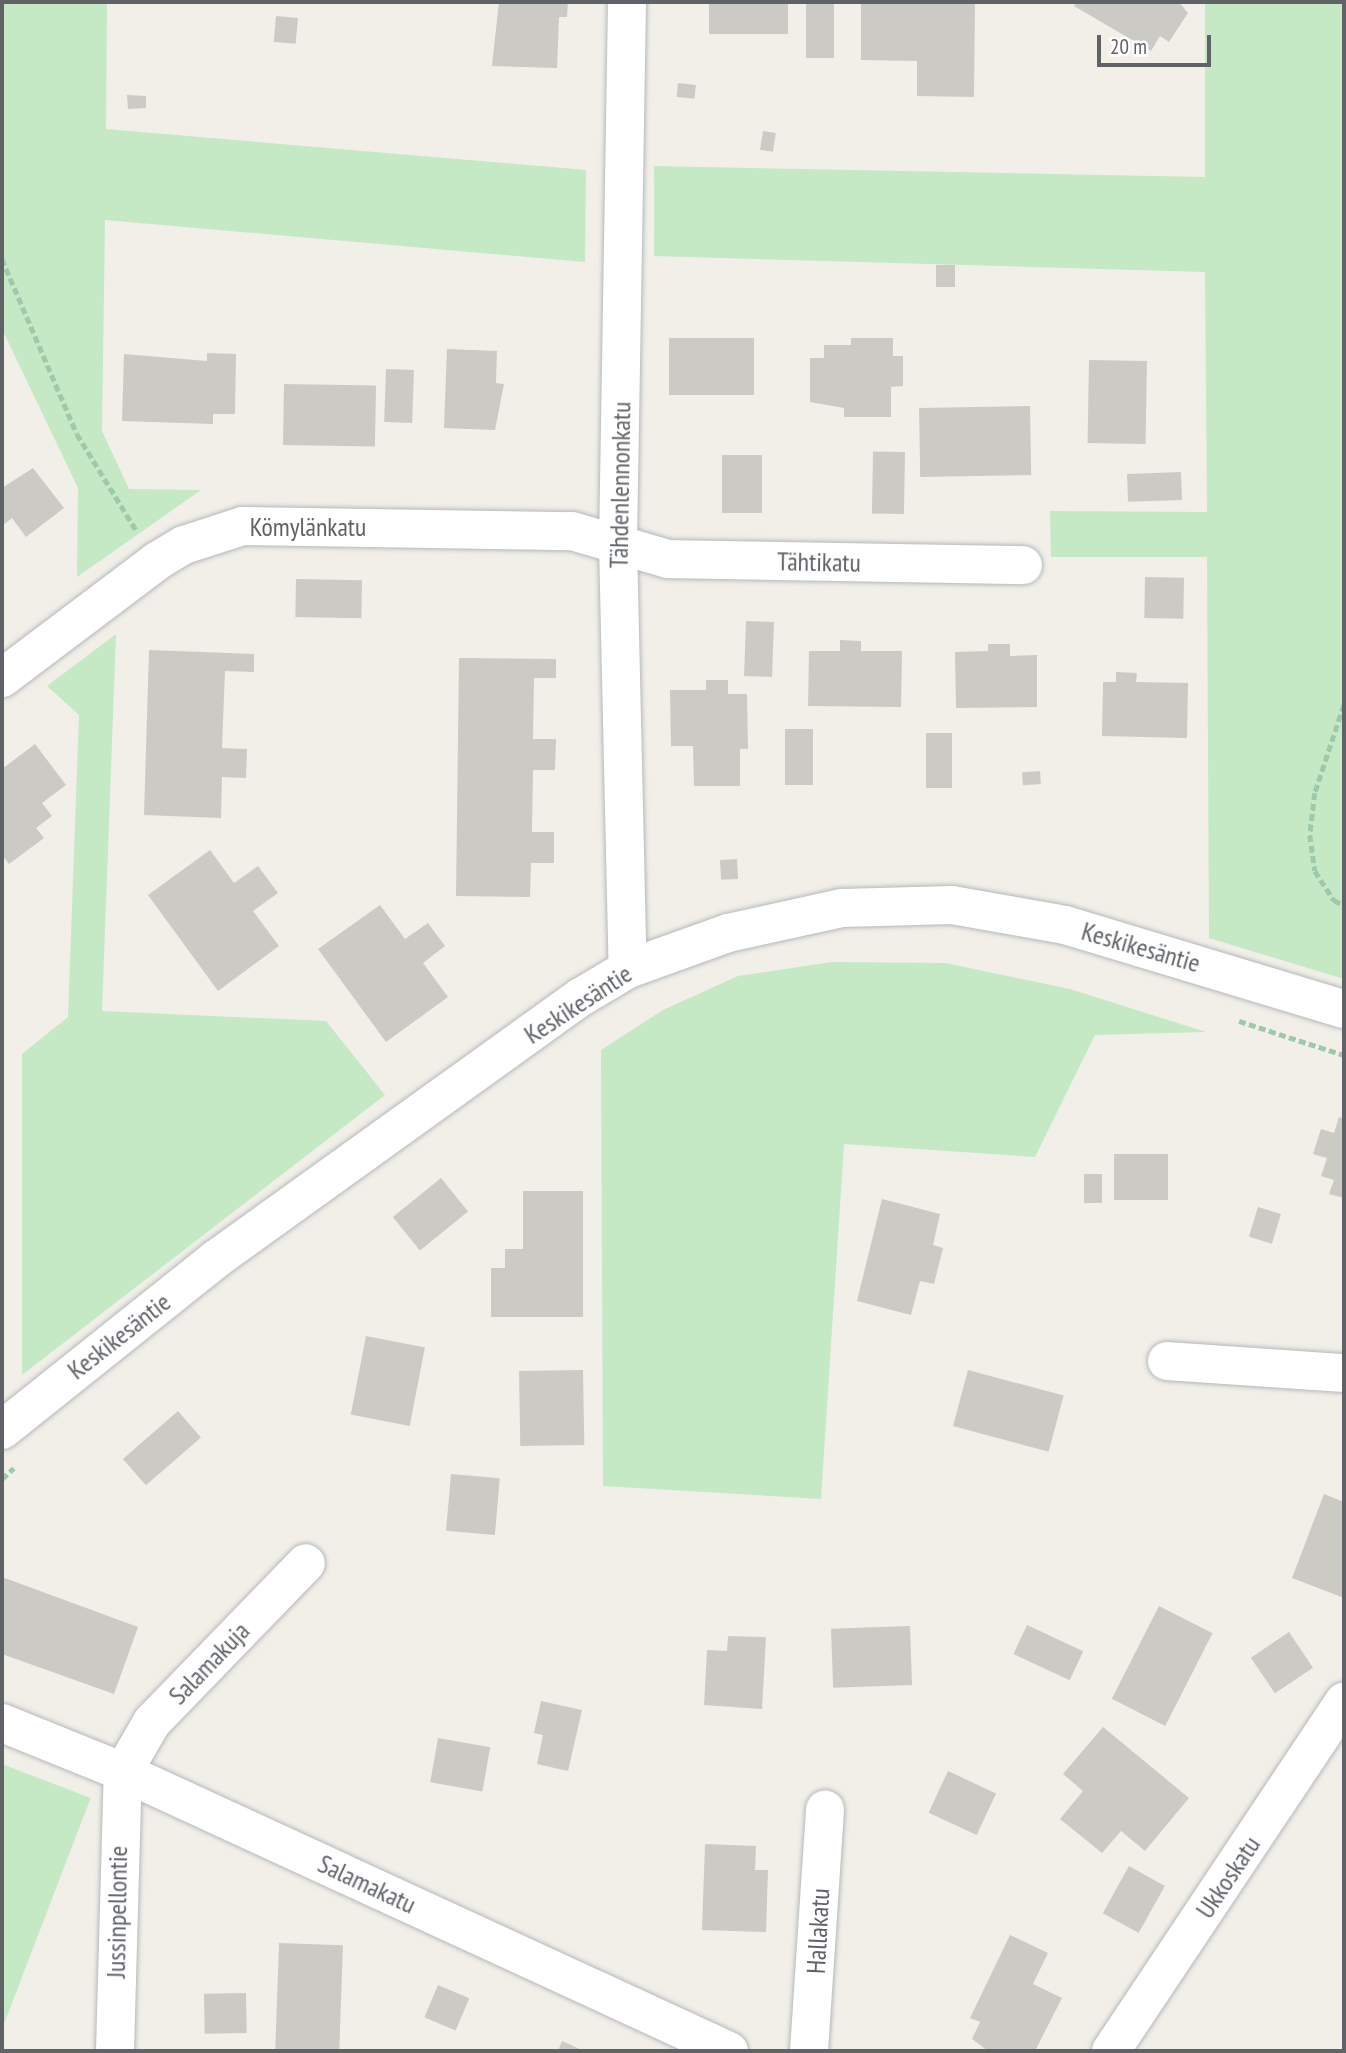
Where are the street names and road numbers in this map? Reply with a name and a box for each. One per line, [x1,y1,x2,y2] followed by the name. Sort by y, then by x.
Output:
[603,401,637,569] street label: Tähdenlennonkatu
[250,511,366,543] street label: Kömylänkatu
[777,546,861,578] street label: Tähtikatu
[1078,915,1204,979] street label: Keskikesäntie
[518,958,638,1050] street label: Keskikesäntie
[61,1286,177,1386] street label: Keskikesäntie
[162,1615,256,1711] street label: Salamakuja
[1189,1830,1267,1924] street label: Ukkoskatu
[100,1845,134,1979] street label: Jussinpellontie
[313,1848,421,1920] street label: Salamakatu
[800,1887,836,1975] street label: Hallakatu

